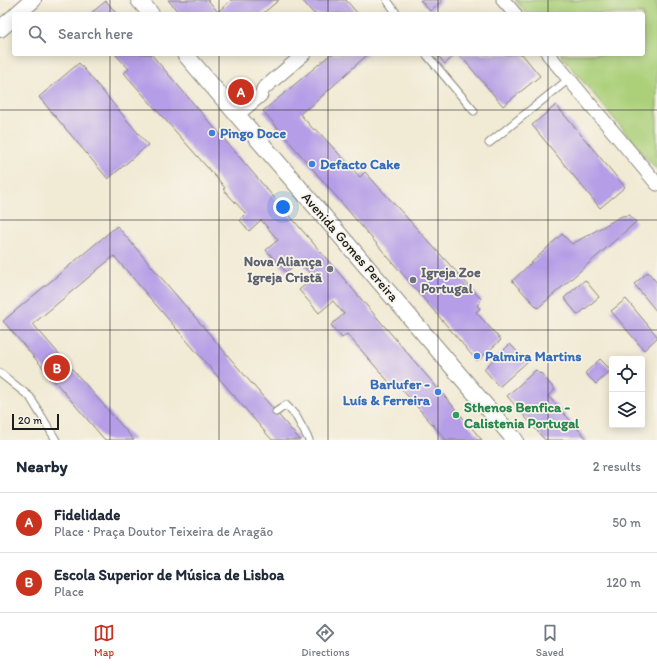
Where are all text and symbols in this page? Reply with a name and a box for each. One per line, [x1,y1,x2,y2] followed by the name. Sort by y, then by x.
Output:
[12,12,645,56] search box
[26,23,48,45] icon: search
[58,25,133,43] text: Search here
[228,77,254,107] pin: A
[220,125,286,142] place label: Pingo Doce
[207,128,217,138] marker: Pingo Doce
[320,156,401,173] place label: Defacto Cake
[307,159,317,169] marker: Defacto Cake
[298,189,402,306] street label: Avenida Gomes Pereira
[273,197,293,217] your location
[244,253,323,286] place label: Nova Aliança Igreja Cristã
[325,264,335,274] marker: Nova Aliança Igreja Cristã
[421,264,481,297] place label: Igreja Zoe Portugal
[408,275,418,285] marker: Igreja Zoe Portugal
[485,348,581,365] place label: Palmira Martins
[472,351,482,361] marker: Palmira Martins
[44,353,70,383] pin: B
[609,356,645,428] map controls
[609,356,645,392] button: locate
[343,376,431,409] place label: Barlufer - Luís & Ferreira
[433,387,443,397] marker: Barlufer - Luís & Ferreira
[609,392,645,428] button: layers
[464,399,580,432] place label: Sthenos Benfica - Calistenia Portugal
[451,410,461,420] marker: Sthenos Benfica - Calistenia Portugal
[12,412,59,431] scale bar
[18,414,42,427] text: 20 m
[16,456,68,476] text: Nearby
[593,459,641,474] text: 2 results
[54,506,120,524] text: Fidelidade
[25,515,33,530] text: A
[612,515,641,530] text: 50 m
[54,524,273,539] text: Place · Praça Doutor Teixeira de Aragão
[54,566,284,584] text: Escola Superior de Música de Lisboa
[25,575,33,590] text: B
[606,575,641,590] text: 120 m
[54,584,84,599] text: Place
[93,622,115,659] tab: Map
[301,622,350,659] tab: Directions
[536,622,564,659] tab: Saved

